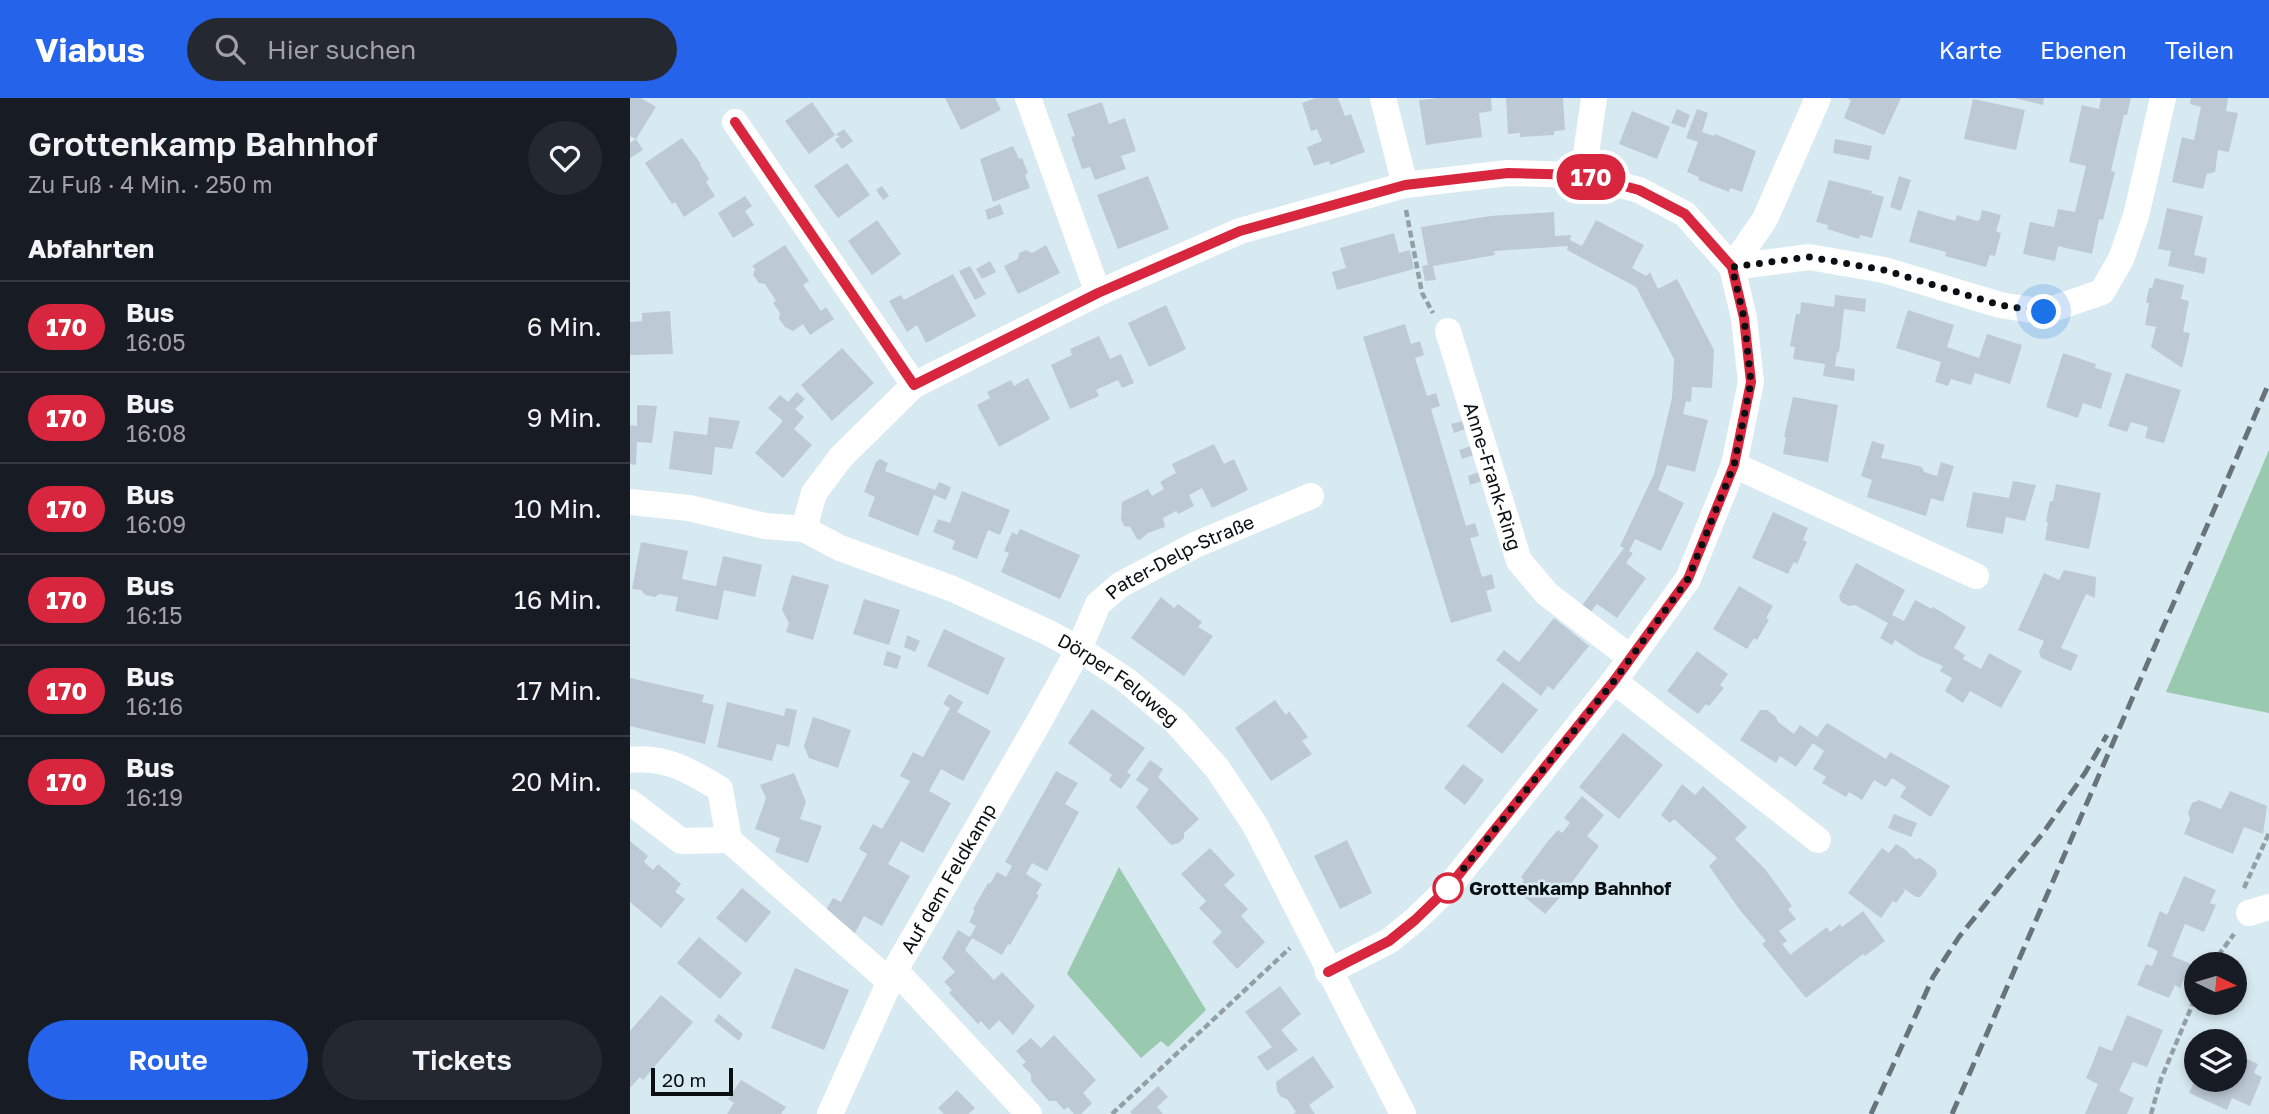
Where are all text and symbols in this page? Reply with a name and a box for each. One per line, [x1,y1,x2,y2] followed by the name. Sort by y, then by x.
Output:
[187,18,677,81] search box
[35,30,145,69] text: Viabus
[211,30,249,68] icon: search
[267,34,416,65] text: Hier suchen
[1939,35,2002,64] text: Karte
[2040,35,2127,64] text: Ebenen
[2165,35,2234,64] text: Teilen
[528,121,602,195] button: heart
[28,124,377,163] text: Grottenkamp Bahnhof
[1551,154,1631,200] line badge: 170
[1570,162,1612,191] text: 170
[28,170,273,198] text: Zu Fuß · 4 Min. · 250 m
[28,233,154,264] text: Abfahrten
[2026,294,2061,329] your location
[126,297,174,328] text: Bus
[527,311,602,342] text: 6 Min.
[46,312,87,341] text: 170
[126,328,186,356] text: 16:05
[126,388,174,419] text: Bus
[1460,399,1527,553] street label: Anne-Frank-Ring
[527,402,602,433] text: 9 Min.
[46,403,87,432] text: 170
[126,419,186,447] text: 16:08
[126,479,174,510] text: Bus
[514,493,602,524] text: 10 Min.
[46,494,87,523] text: 170
[1100,509,1257,604] street label: Pater-Delp-Straße
[126,510,186,538] text: 16:09
[126,570,174,601] text: Bus
[514,584,602,615] text: 16 Min.
[46,585,87,614] text: 170
[126,601,182,629] text: 16:15
[1054,628,1184,731] street label: Dörper Feldweg
[126,661,174,692] text: Bus
[516,675,602,706] text: 17 Min.
[46,676,87,705] text: 170
[126,692,183,720] text: 16:16
[126,752,174,783] text: Bus
[511,766,602,797] text: 20 Min.
[46,767,87,796] text: 170
[126,783,183,811] text: 16:19
[895,799,1000,957] street label: Auf dem Feldkamp
[1433,873,1463,903] marker: Grottenkamp Bahnhof
[1469,876,1671,899] place label: Grottenkamp Bahnhof
[2184,952,2247,1015] north arrow
[2184,952,2247,1092] map controls
[28,1020,308,1100] button: Route
[322,1020,602,1100] button: Tickets
[2184,1029,2247,1092] button: layers
[651,1065,733,1097] scale bar
[662,1068,706,1091] text: 20 m

